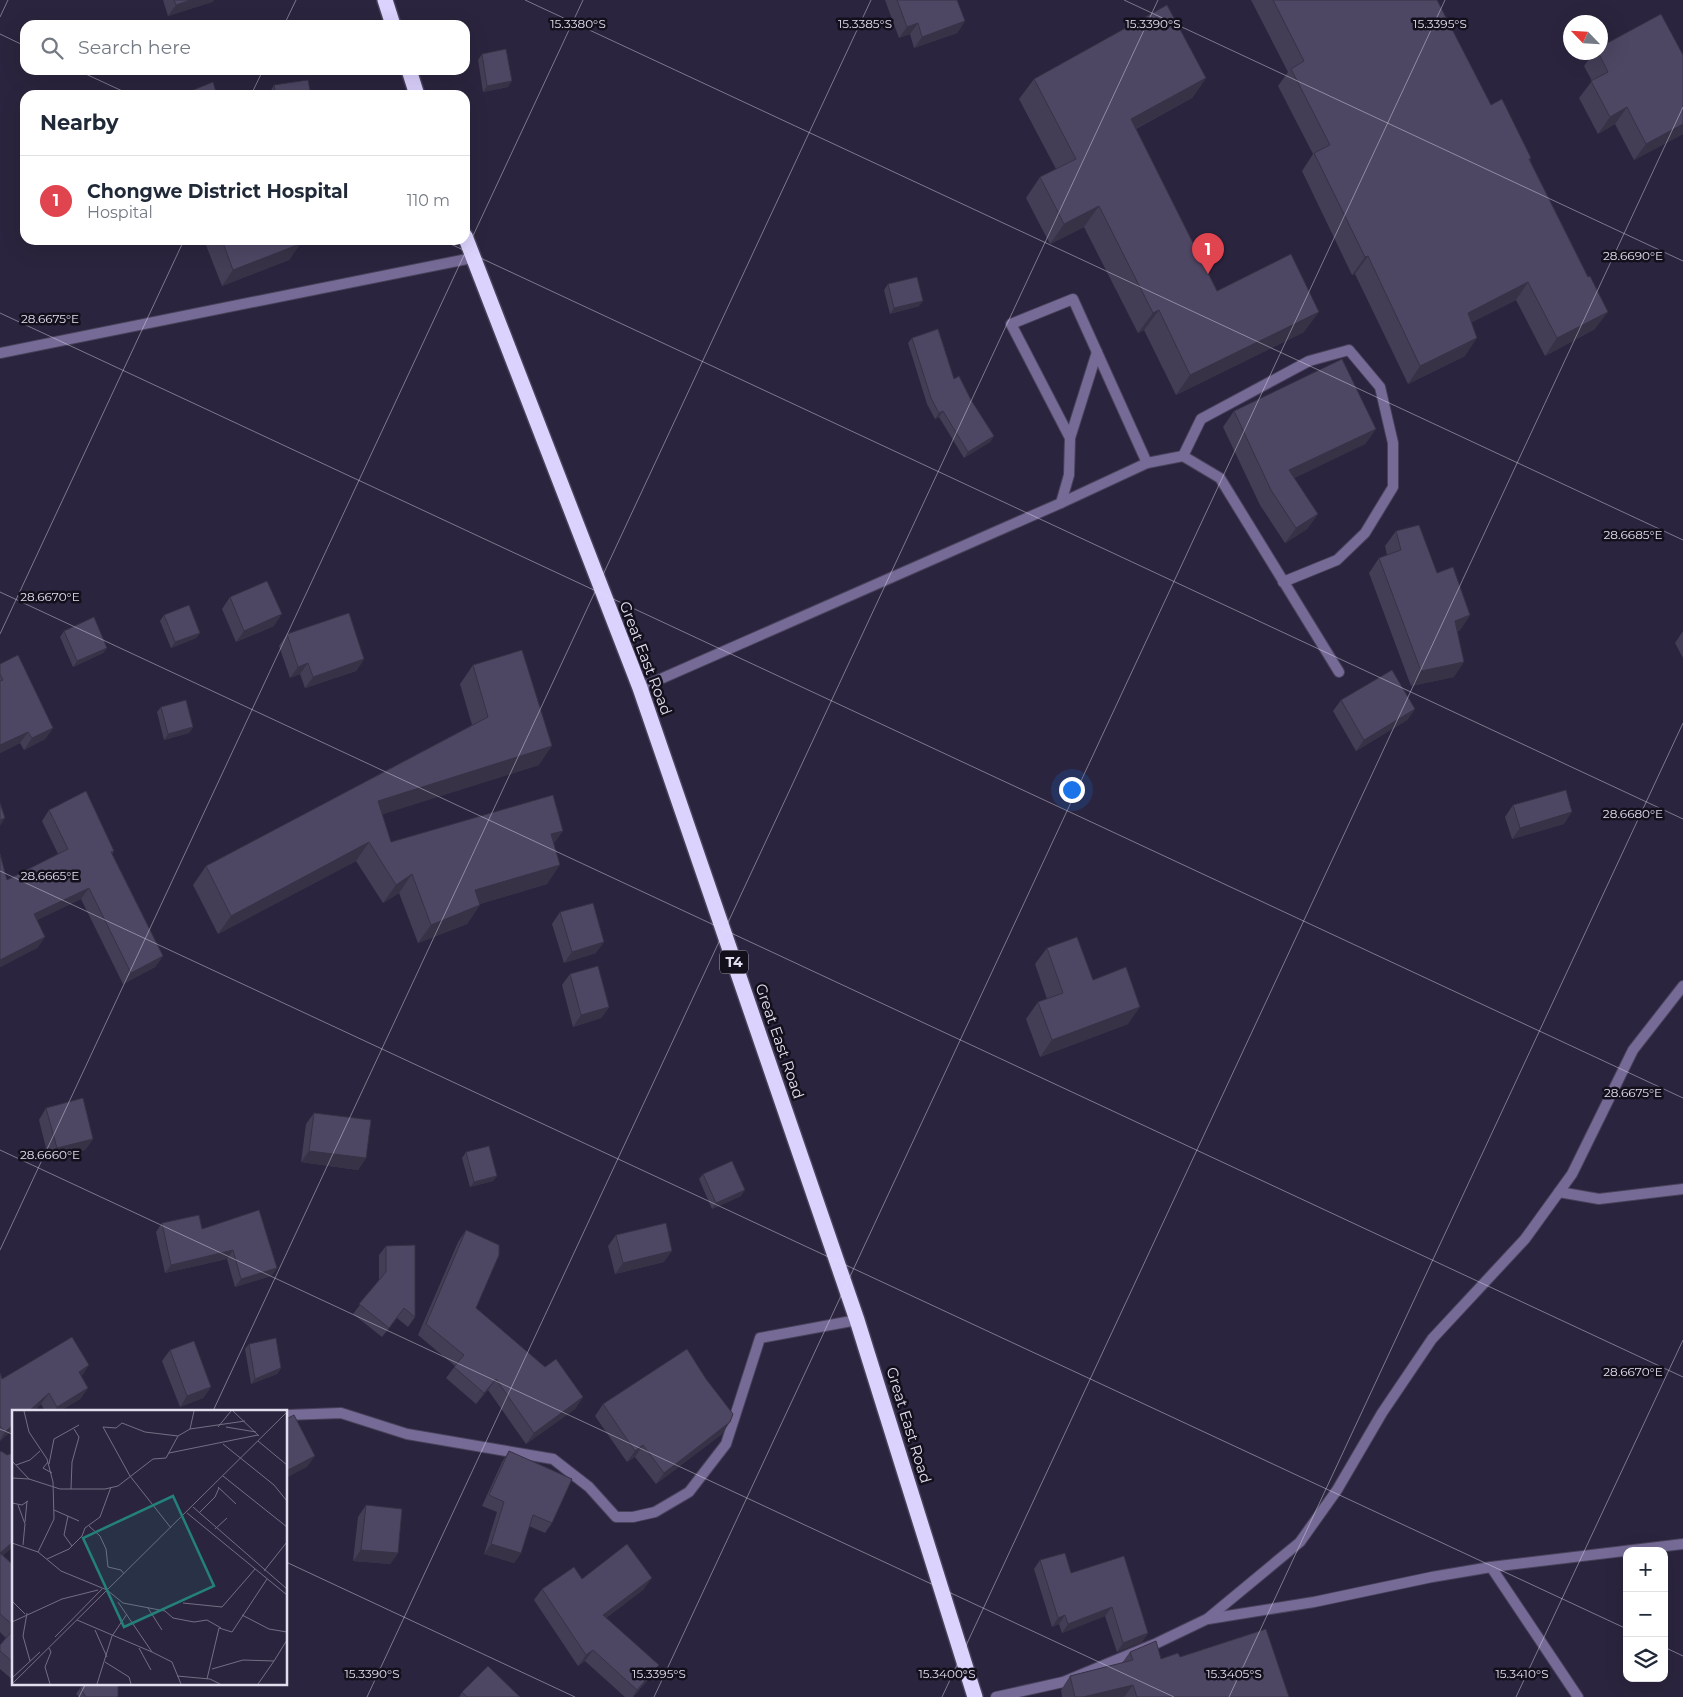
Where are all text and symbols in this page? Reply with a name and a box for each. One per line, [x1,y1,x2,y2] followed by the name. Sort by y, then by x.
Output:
[1563,15,1608,60] north arrow
[550,16,606,31] text: 15.3380°S
[838,16,892,31] text: 15.3385°S
[1125,16,1181,31] text: 15.3390°S
[1413,16,1467,31] text: 15.3395°S
[20,20,470,75] search box
[38,34,66,62] icon: search
[78,36,191,59] text: Search here
[40,110,119,135] text: Nearby
[87,180,349,203] text: Chongwe District Hospital
[53,191,59,210] text: 1
[407,191,450,210] text: 110 m
[87,203,153,222] text: Hospital
[1192,233,1224,274] pin: 1
[1603,248,1663,263] text: 28.6690°E
[21,311,79,326] text: 28.6675°E
[1604,527,1662,542] text: 28.6685°E
[20,589,80,604] text: 28.6670°E
[616,598,676,718] street label: Great East Road
[1059,777,1085,803] your location
[1603,806,1663,821] text: 28.6680°E
[21,868,79,883] text: 28.6665°E
[720,950,748,974] road number: T4
[751,981,809,1101] street label: Great East Road
[1604,1085,1662,1100] text: 28.6675°E
[20,1147,80,1162] text: 28.6660°E
[1603,1364,1663,1379] text: 28.6670°E
[882,1365,936,1485] street label: Great East Road
[12,1410,288,1684] inset map
[1623,1547,1668,1682] map controls
[1623,1547,1668,1592] button: +
[1623,1592,1668,1637] button: −
[1623,1637,1668,1682] button: layers
[344,1666,400,1681] text: 15.3390°S
[632,1666,686,1681] text: 15.3395°S
[918,1666,976,1681] text: 15.3400°S
[1206,1666,1262,1681] text: 15.3405°S
[1495,1666,1549,1681] text: 15.3410°S

